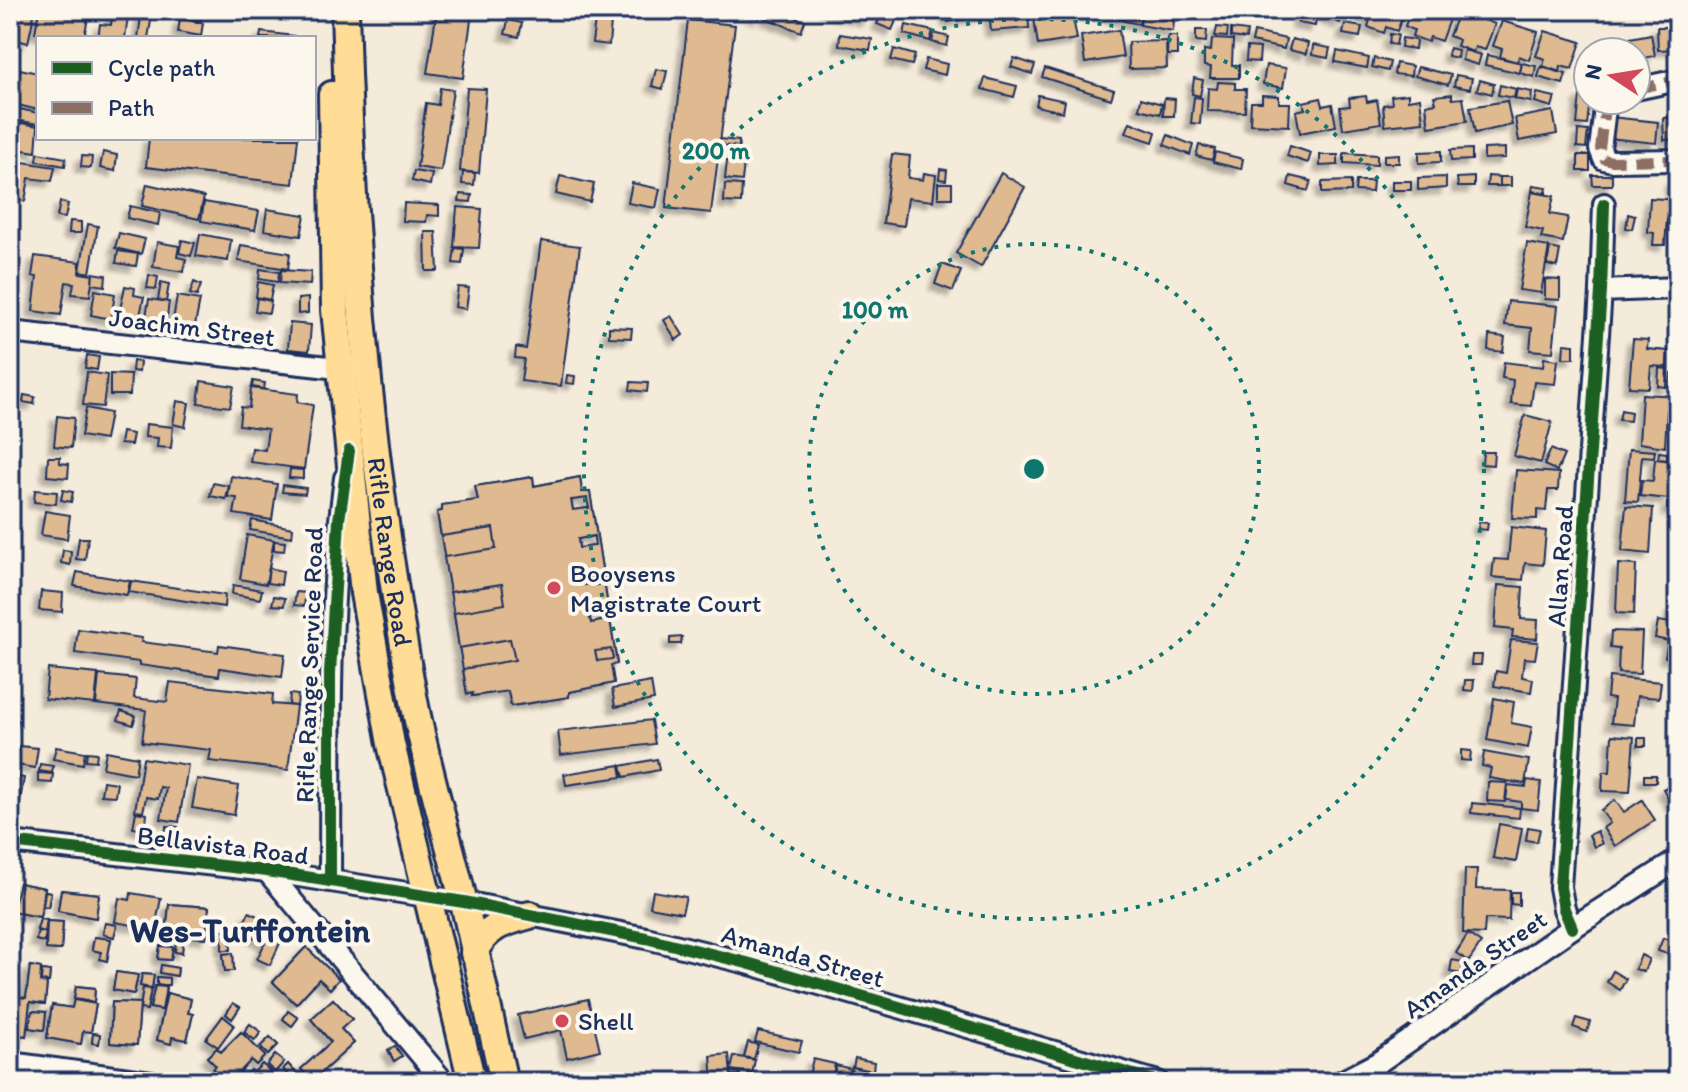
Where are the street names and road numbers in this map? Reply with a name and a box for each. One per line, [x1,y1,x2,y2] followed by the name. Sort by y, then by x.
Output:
[107,301,277,353] street label: Joachim Street
[361,456,420,649] street label: Rifle Range Road
[1540,503,1580,628] street label: Allan Road
[288,526,330,803] street label: Rifle Range Service Road
[135,819,311,871] street label: Bellavista Road
[1397,903,1553,1025] street label: Amanda Street
[718,918,888,995] street label: Amanda Street

